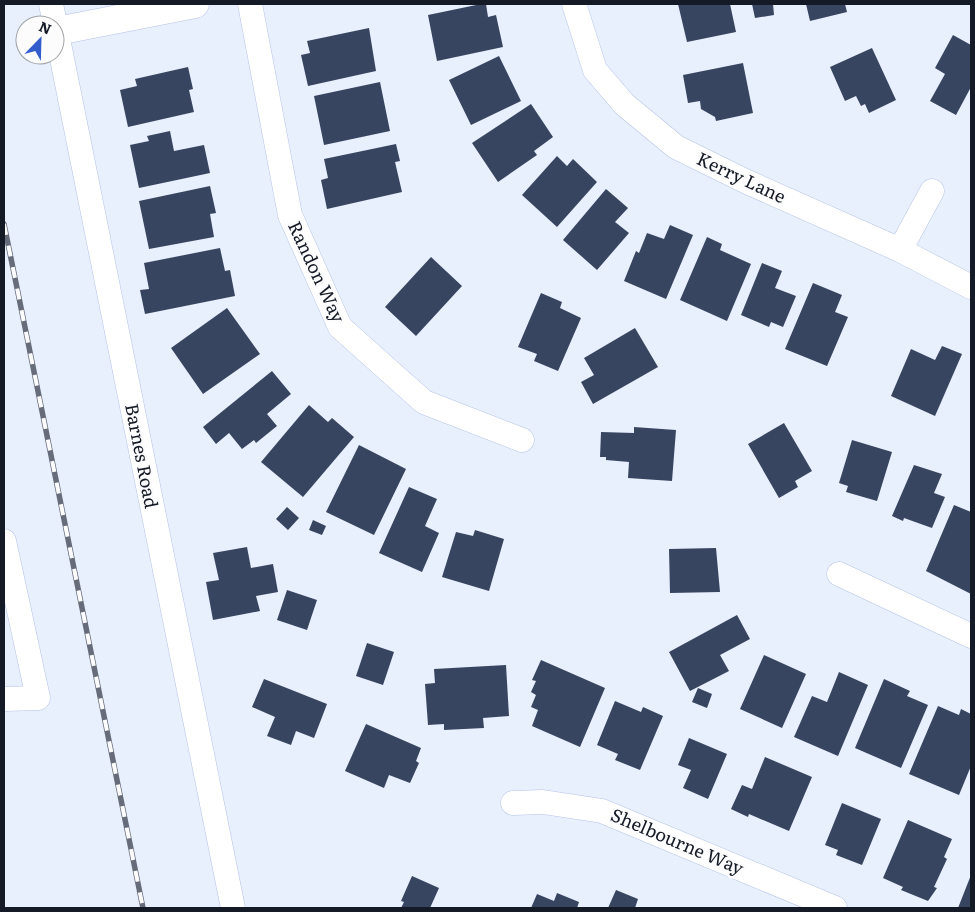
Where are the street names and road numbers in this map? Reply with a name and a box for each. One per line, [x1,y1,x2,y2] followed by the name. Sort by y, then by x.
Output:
[693,144,791,209] street label: Kerry Lane
[282,216,353,327] street label: Randon Way
[119,401,166,510] street label: Barnes Road
[607,800,749,881] street label: Shelbourne Way

